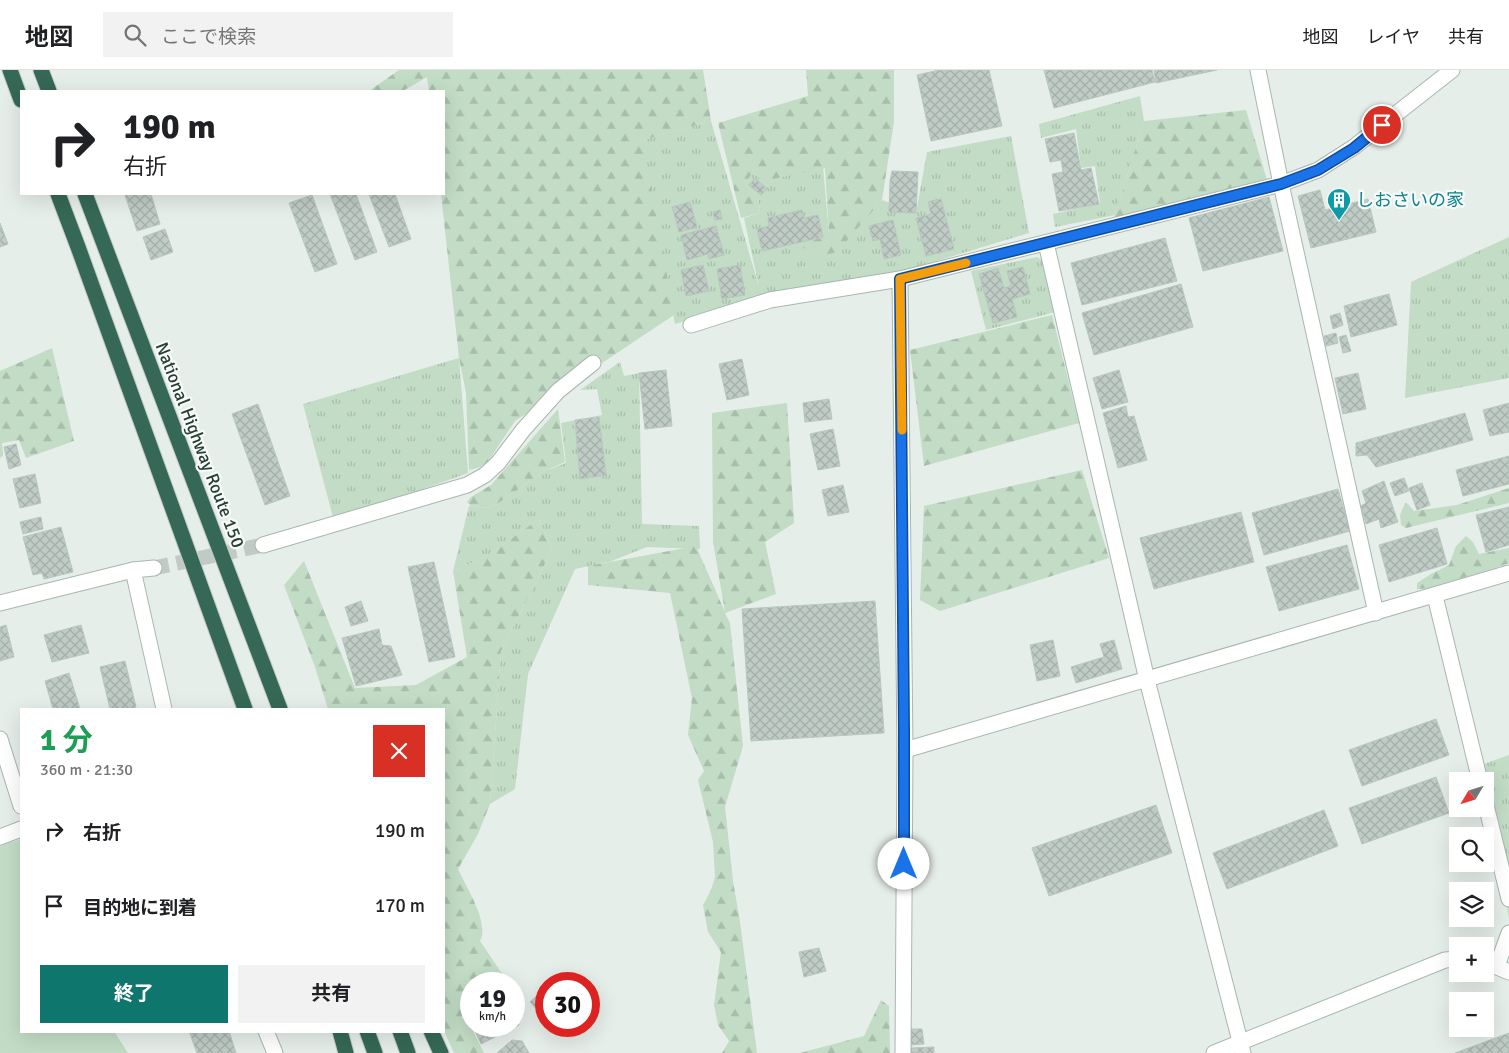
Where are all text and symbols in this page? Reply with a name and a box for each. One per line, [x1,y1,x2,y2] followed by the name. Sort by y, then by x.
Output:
[103,12,453,57] search box
[121,21,149,49] icon: search
[25,22,73,52] text: 地図
[161,25,256,49] text: ここで検索
[1303,26,1339,48] text: 地図
[1367,26,1420,48] text: レイヤ
[1448,26,1484,48] text: 共有
[1361,104,1403,146] pin
[123,105,216,148] text: 190 m
[40,110,105,175] icon: right
[1368,111,1396,139] icon: arrive
[123,153,167,180] text: 右折
[1326,187,1352,221] building icon: しおさいの家
[1356,189,1464,211] place label: しおさいの家
[151,339,249,551] street label: National Highway Route 150
[40,722,93,759] text: 1 分
[373,725,425,777] button: close
[40,760,133,780] text: 360 m · 21:30
[1449,772,1494,818] north arrow
[1449,772,1494,1037] map controls
[40,817,68,845] icon: right
[375,819,425,843] text: 190 m
[83,821,121,845] text: 右折
[1449,827,1494,872] button: search
[877,837,929,889] position arrow
[1449,882,1494,927] button: layers
[40,892,68,920] icon: arrive
[375,894,425,918] text: 170 m
[83,896,197,920] text: 目的地に到着
[1449,937,1494,982] button: +
[40,965,228,1023] button: 終了
[238,965,425,1023] button: 共有
[535,972,600,1037] speed limit sign: 30
[479,983,506,1014] text: 19
[1449,992,1494,1037] button: −
[479,1009,506,1024] text: km/h

